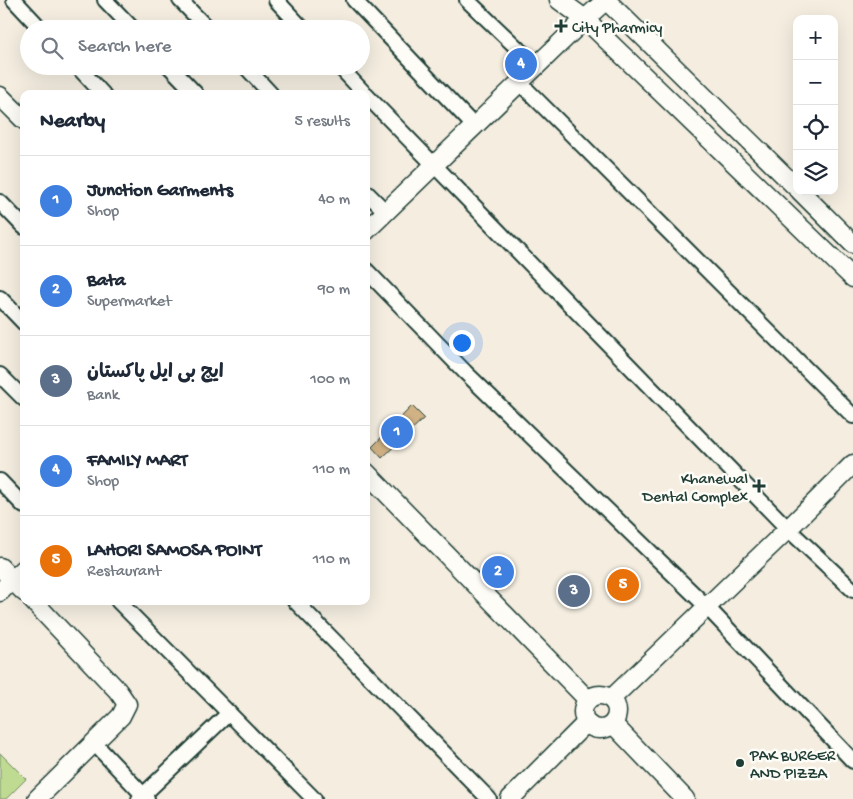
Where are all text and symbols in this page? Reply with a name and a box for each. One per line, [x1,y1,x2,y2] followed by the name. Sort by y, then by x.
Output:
[793,15,838,195] map controls
[793,15,838,60] button: +
[554,19,568,33] marker: City Pharmicy
[20,20,370,75] search box
[572,20,663,39] place label: City Pharmicy
[38,34,66,62] icon: search
[78,36,172,59] text: Search here
[505,45,537,83] pin: 4
[793,60,838,105] button: −
[793,105,838,150] button: locate
[40,110,105,135] text: Nearby
[295,113,350,132] text: 5 results
[793,150,838,195] button: layers
[87,180,233,203] text: Junction Garments
[53,191,59,210] text: 1
[318,191,350,210] text: 40 m
[87,203,119,222] text: Shop
[87,270,126,293] text: Bata
[52,281,60,300] text: 2
[318,281,350,300] text: 90 m
[87,293,172,312] text: Supermarket
[449,330,475,356] your location
[87,362,224,385] text: ایچ بی ایل پاکستان
[52,371,60,390] text: 3
[310,371,350,390] text: 100 m
[87,387,119,406] text: Bank
[381,413,413,451] pin: 1
[87,450,188,473] text: FAMILY MART
[52,461,60,480] text: 4
[313,461,350,480] text: 110 m
[642,471,749,508] place label: Khanewal Dental Complex
[87,473,119,492] text: Shop
[752,479,766,493] marker: Khanewal Dental Complex
[87,540,262,563] text: LAHORI SAMOSA POINT
[52,551,60,570] text: 5
[313,551,350,570] text: 110 m
[482,553,514,591] pin: 2
[87,563,161,582] text: Restaurant
[607,566,639,604] pin: 5
[558,572,590,610] pin: 3
[749,748,836,785] place label: PAK BURGER AND PIZZA
[734,757,746,769] marker: PAK BURGER AND PIZZA

